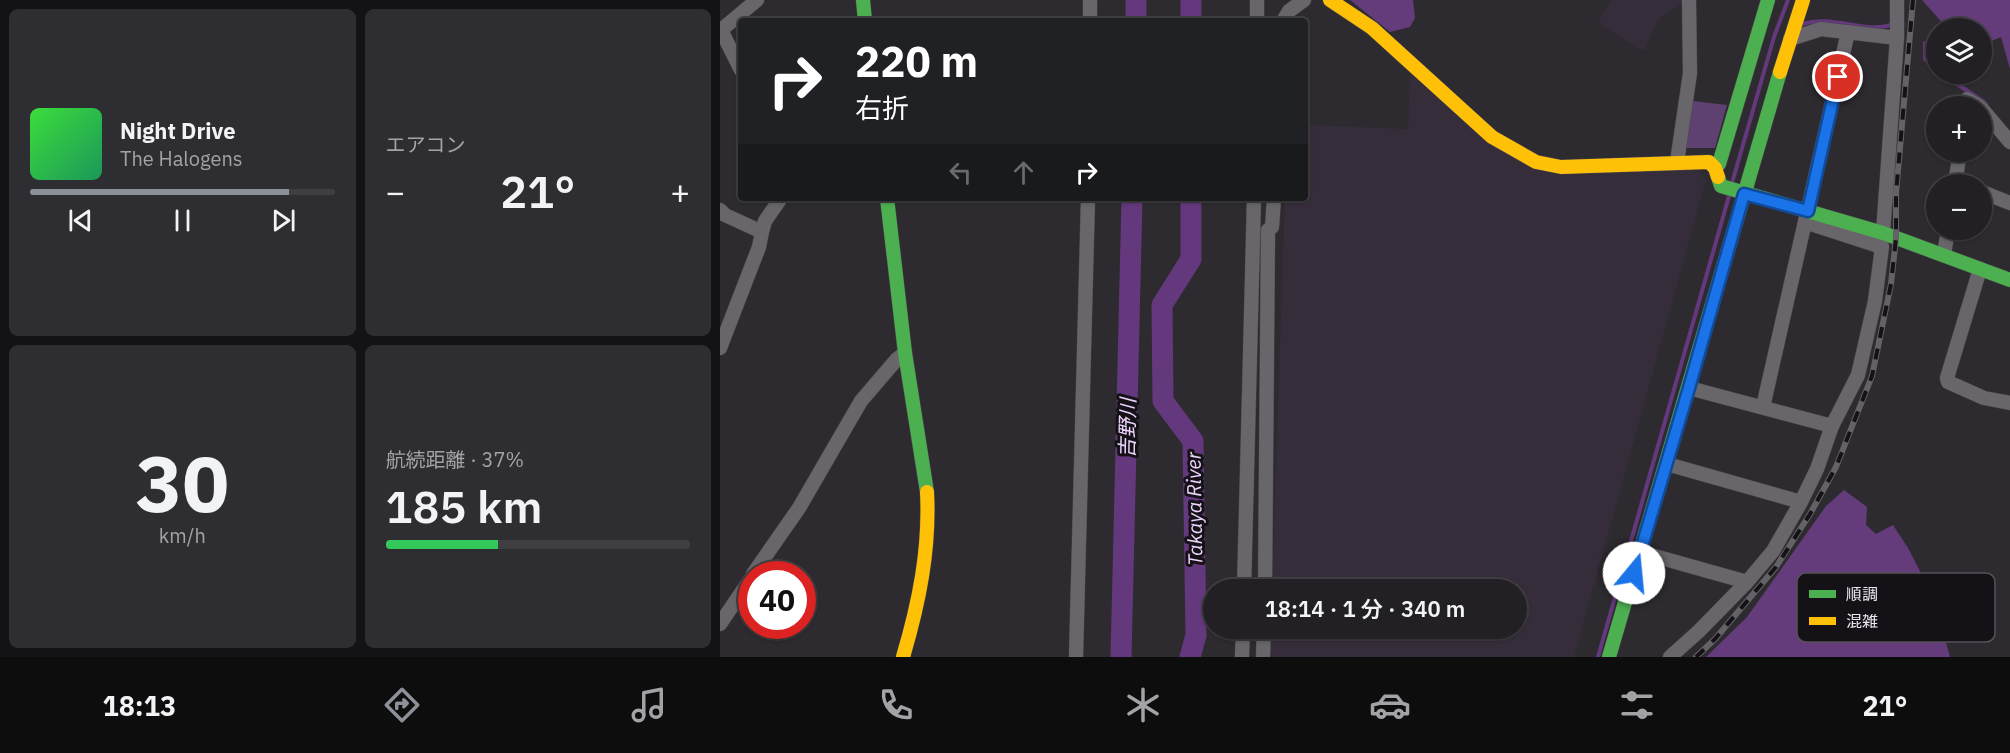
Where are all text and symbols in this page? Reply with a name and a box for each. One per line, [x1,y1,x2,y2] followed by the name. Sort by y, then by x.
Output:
[1926,18,1992,240] map controls
[1926,18,1992,84] button: layers
[855,34,978,89] text: 220 m
[756,42,834,120] icon: right
[1812,51,1863,102] pin
[1821,60,1854,93] icon: arrive
[855,90,909,125] text: 右折
[1926,96,1992,162] button: +
[120,116,236,145] text: Night Drive
[386,131,466,158] text: エアコン
[120,145,242,172] text: The Halogens
[944,156,977,189] icon: left
[1007,156,1040,189] icon: ahead
[1070,156,1103,189] icon: right
[500,162,575,220] text: 21°
[386,170,405,213] text: −
[670,170,690,213] text: +
[1926,174,1992,240] button: −
[64,204,97,237] icon: previous
[166,204,199,237] icon: pause
[267,204,300,237] icon: next
[1113,396,1141,458] water label: 吉野川
[135,432,229,533] text: 30
[386,446,524,473] text: 航続距離 · 37%
[1179,451,1208,566] water label: Takaya River
[386,477,542,535] text: 185 km
[159,522,206,549] text: km/h
[1602,541,1666,605] position arrow
[738,561,816,639] speed limit sign: 40
[1797,573,1995,642] legend
[1846,584,1878,604] text: 順調
[1265,594,1465,623] text: 18:14 · 1 分 · 340 m
[1846,611,1878,631] text: 混雑
[381,684,423,726] icon: directions
[628,684,670,726] icon: music
[875,684,917,726] icon: phone
[1122,684,1164,726] icon: climate
[1369,684,1411,726] icon: car
[1616,684,1658,726] icon: filters
[102,688,176,723] text: 18:13
[1862,688,1907,723] text: 21°

